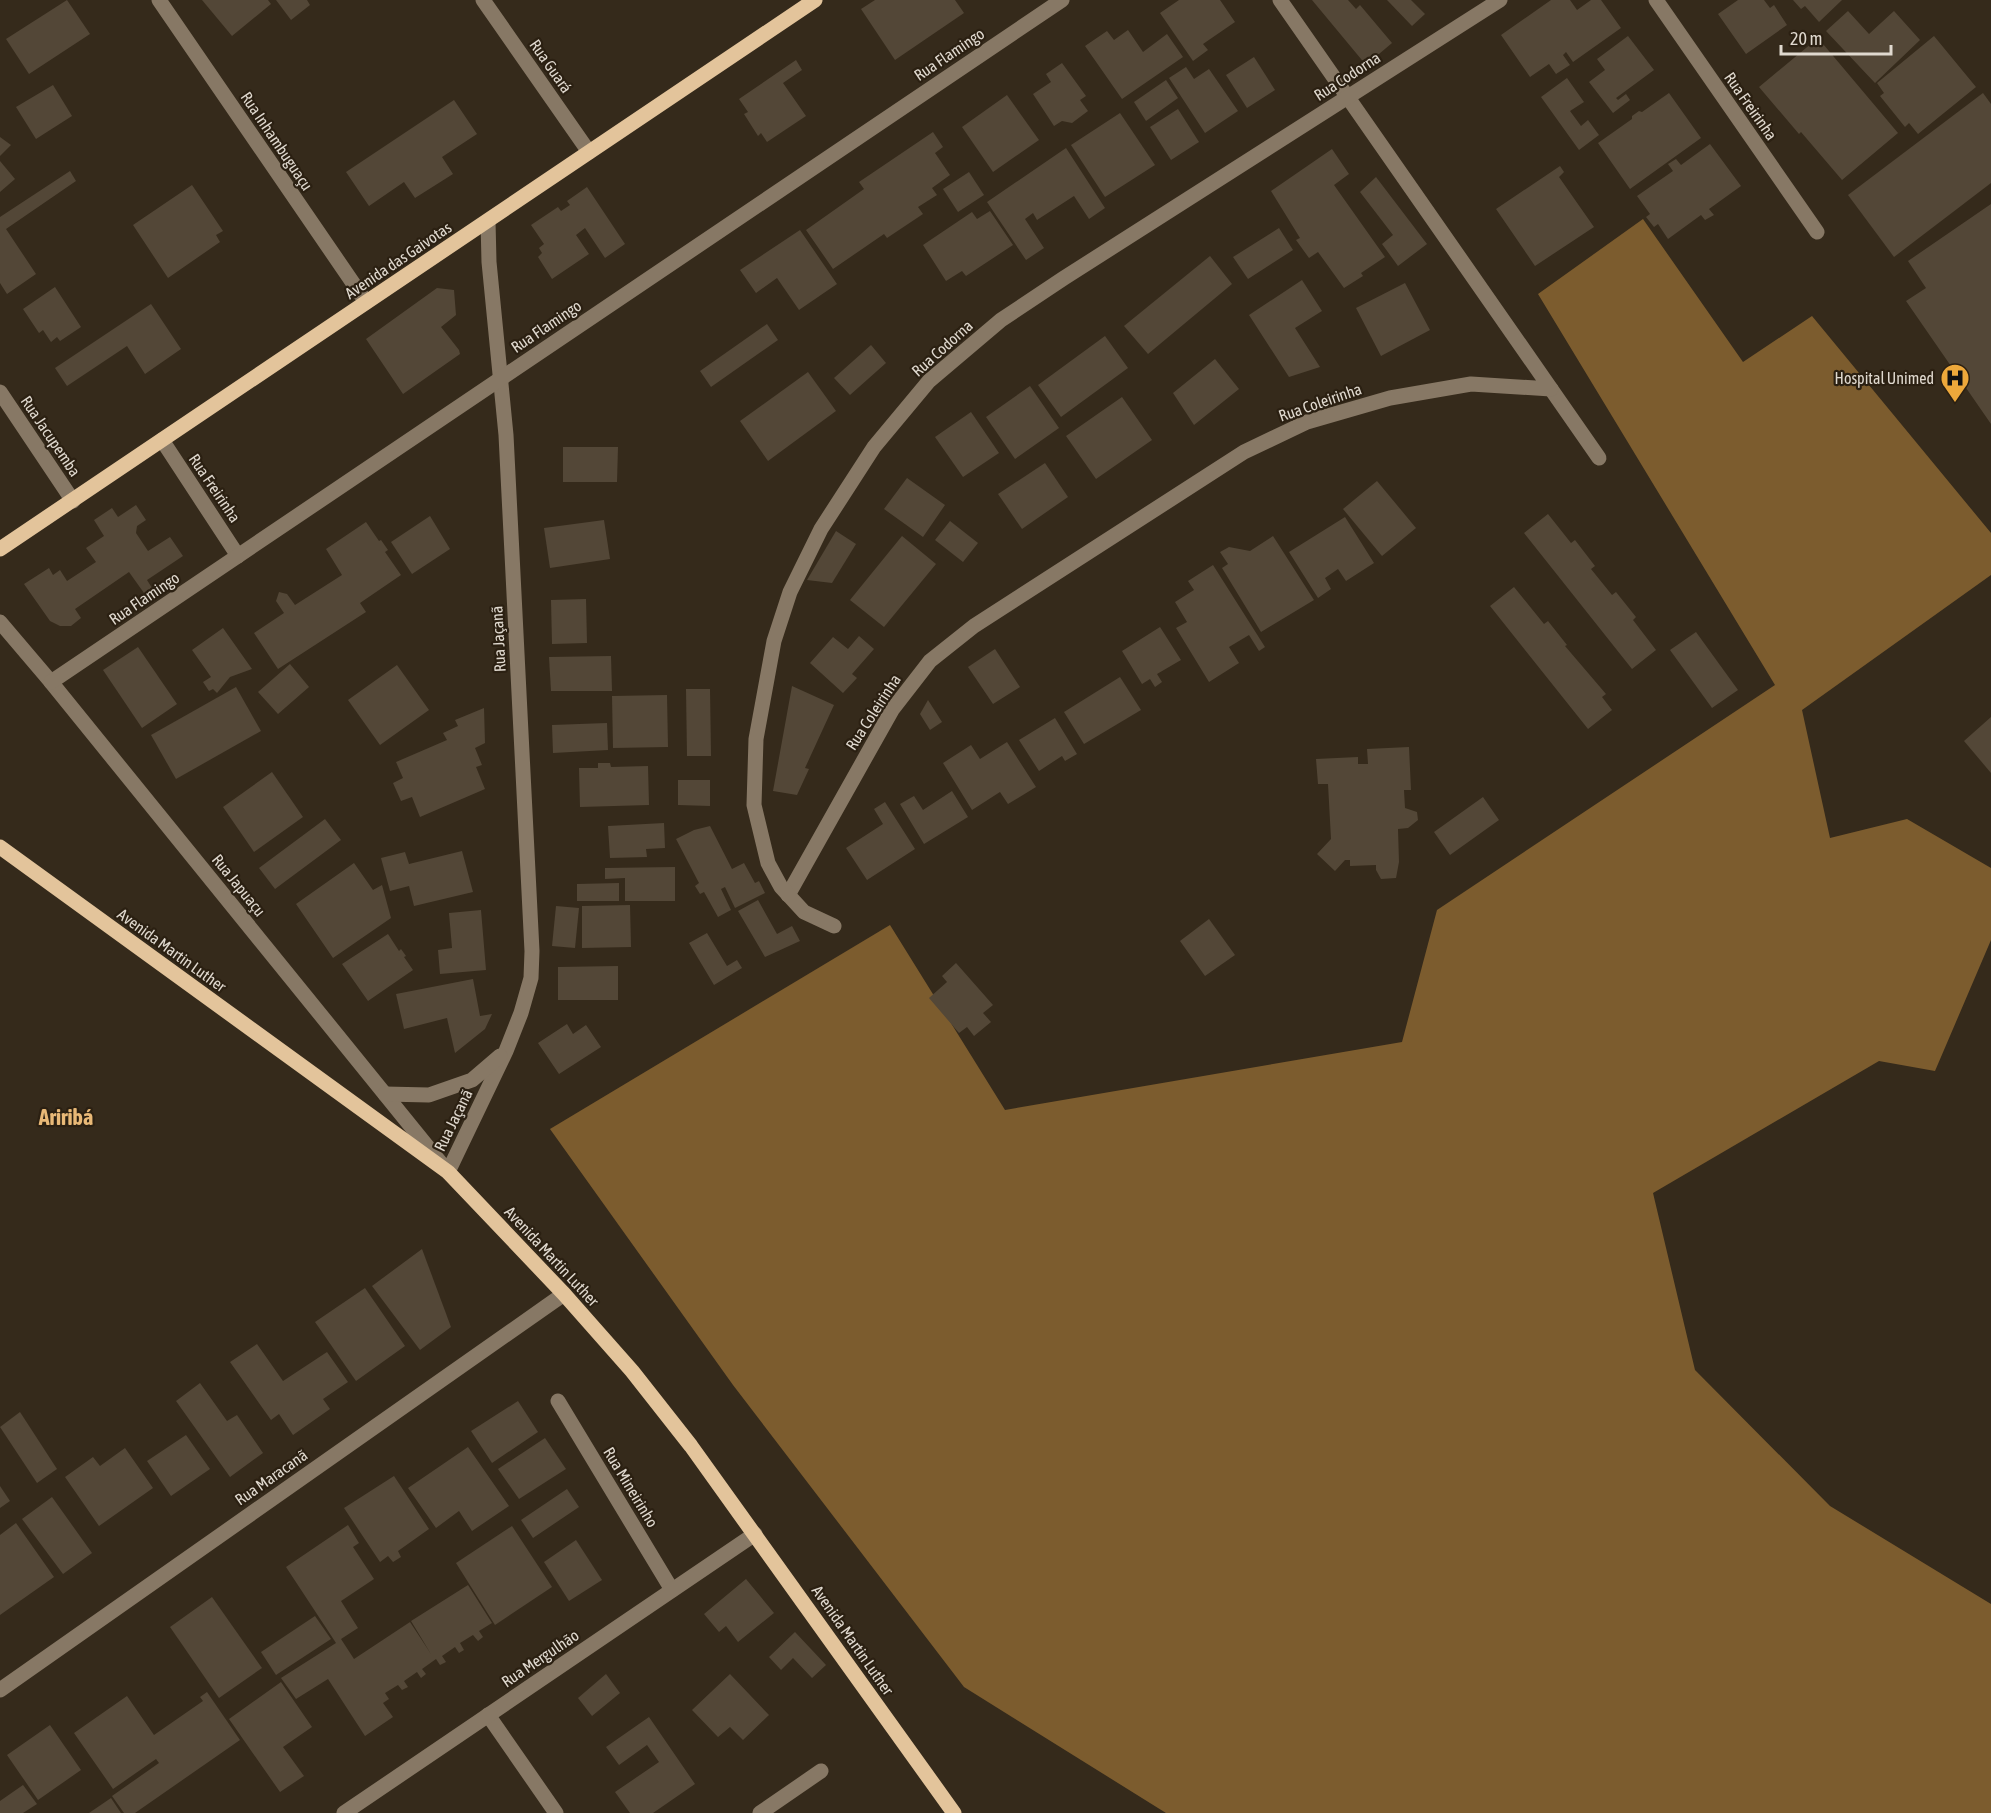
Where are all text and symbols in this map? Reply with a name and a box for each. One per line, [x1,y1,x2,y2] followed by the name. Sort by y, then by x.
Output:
[1781,18,1890,56] scale bar
[911,24,988,85] street label: Rua Flamingo
[1790,28,1822,49] text: 20 m
[526,36,576,96] street label: Rua Guará
[1311,48,1383,104] street label: Rua Codorna
[1721,69,1781,143] street label: Rua Freirinha
[237,88,317,194] street label: Rua Inhambuguaçu
[341,218,455,302] street label: Avenida das Gaivotas
[508,296,585,357] street label: Rua Flamingo
[908,316,976,380] street label: Rua Codorna
[1939,362,1971,404] hospital icon: Hospital Unimed
[1835,369,1934,388] place label: Hospital Unimed
[1276,379,1364,425] street label: Rua Coleirinha
[17,392,84,480] street label: Rua Jacupemba
[186,450,244,526] street label: Rua Freirinha
[106,568,183,629] street label: Rua Flamingo
[487,605,510,673] street label: Rua Jaçanã
[842,671,904,753] street label: Rua Coleirinha
[208,850,269,920] street label: Rua Japuaçu
[114,905,230,995] street label: Avenida Martin Luther
[430,1086,477,1154] street label: Rua Jaçanã
[38,1104,93,1130] district label: Ariribá
[501,1203,603,1310] street label: Avenida Martin Luther
[600,1444,662,1530] street label: Rua Mineirinho
[231,1446,311,1508] street label: Rua Maracanã
[809,1582,898,1698] street label: Avenida Martin Luther
[498,1626,583,1691] street label: Rua Mergulhão

